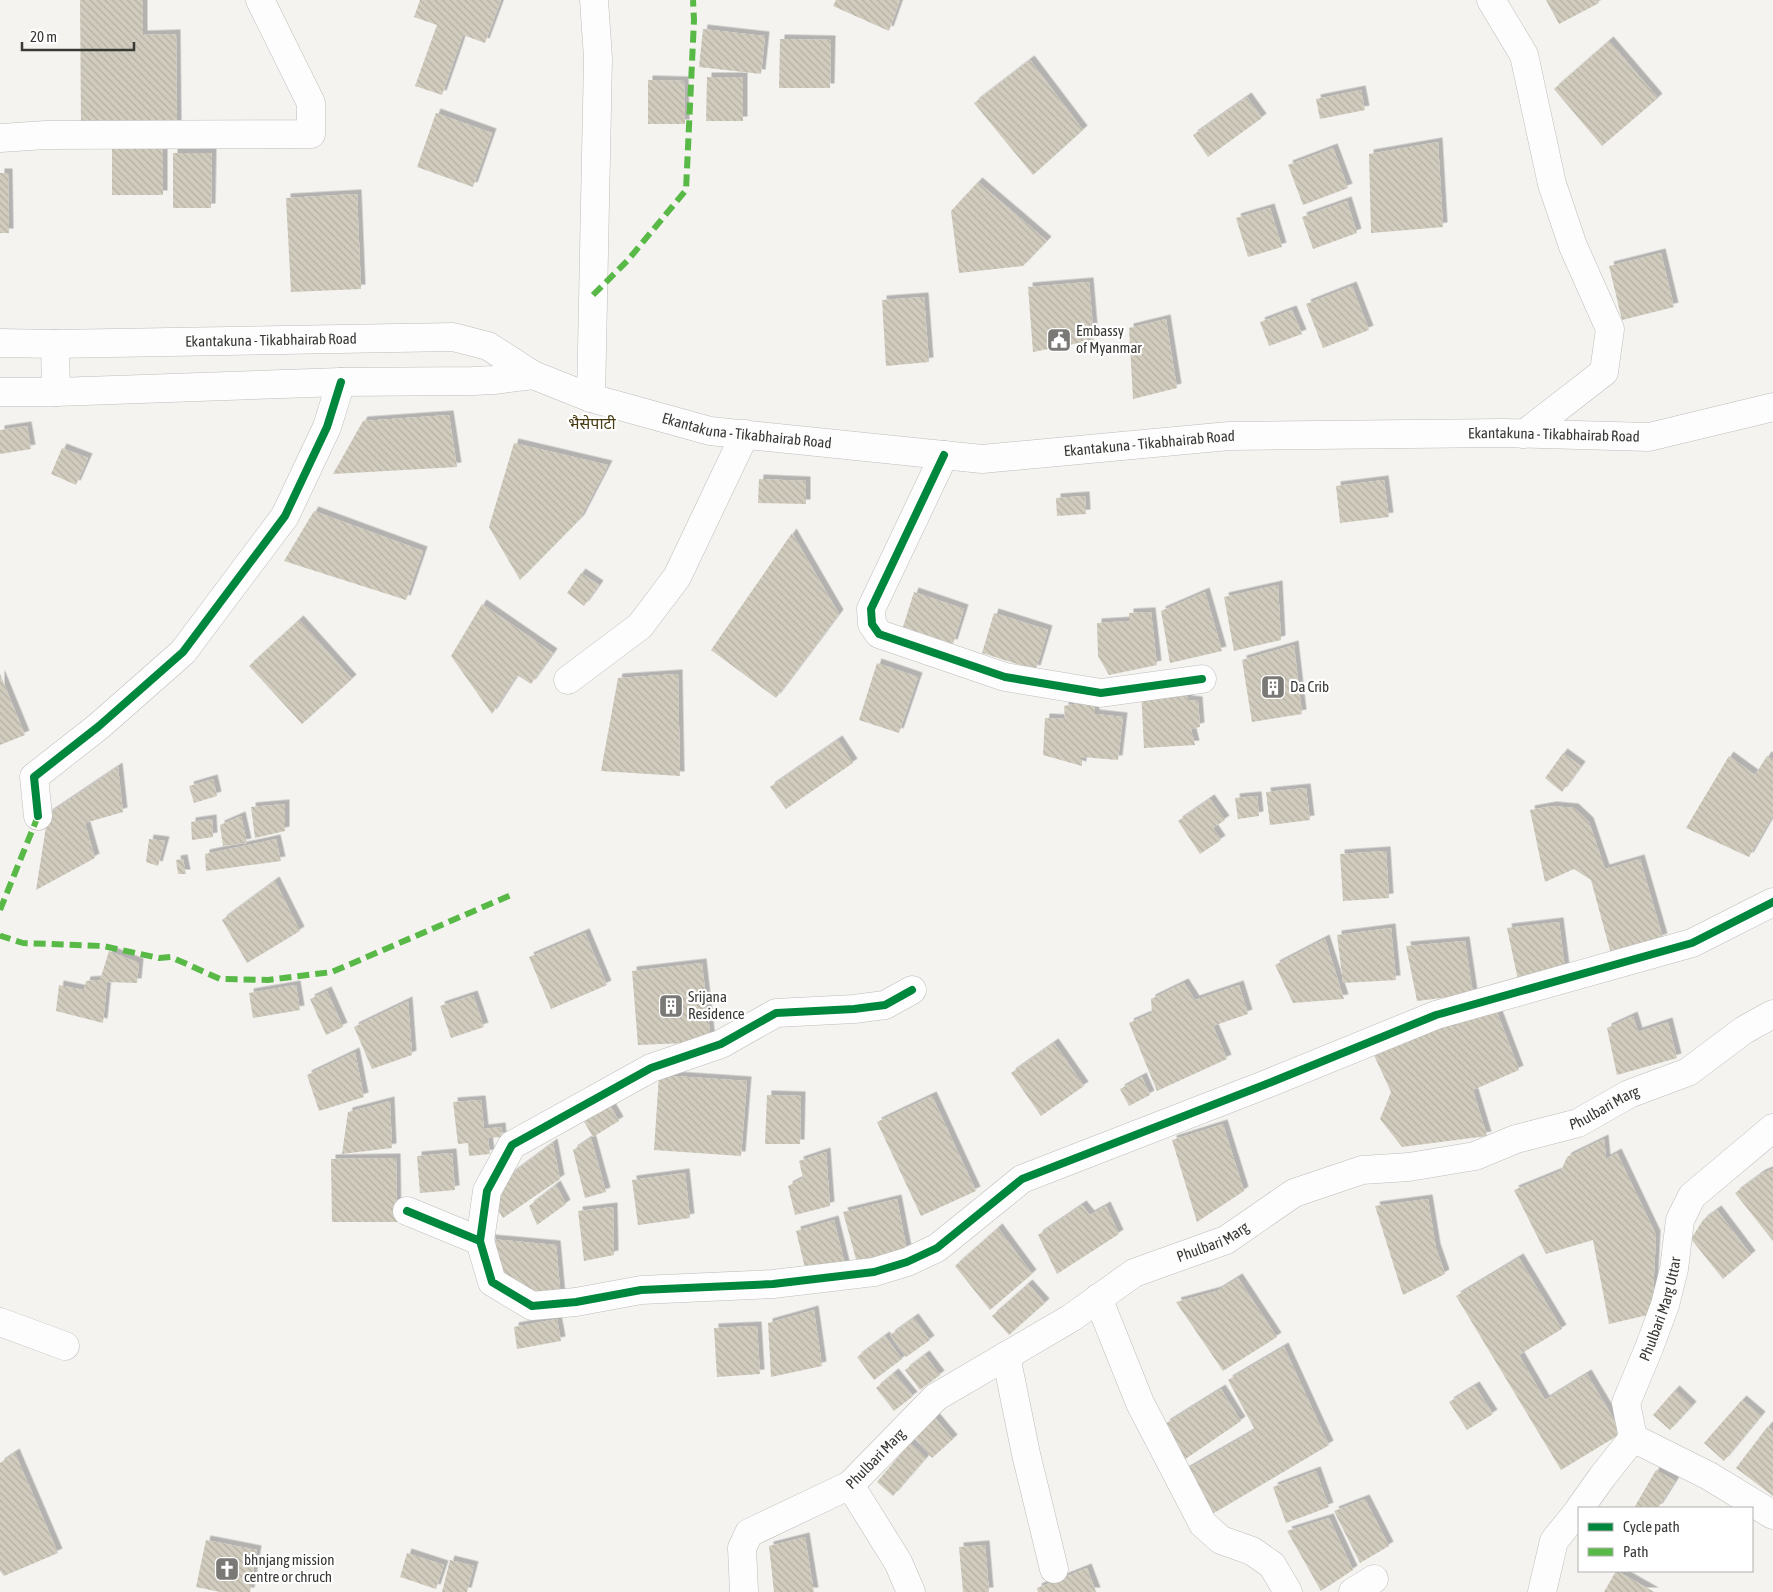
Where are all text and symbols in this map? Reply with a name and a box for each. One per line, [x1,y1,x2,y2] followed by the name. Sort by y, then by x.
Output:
[22,20,135,52] scale bar
[30,28,57,45] text: 20 m
[1076,322,1142,356] place label: Embassy of Myanmar
[1046,327,1072,353] public building icon: Embassy of Myanmar
[185,330,357,350] street label: Ekantakuna - Tikabhairab Road
[660,409,833,451] street label: Ekantakuna - Tikabhairab Road
[568,414,617,432] district label: भैसेपाटी
[1468,424,1640,445] street label: Ekantakuna - Tikabhairab Road
[1063,427,1235,459] street label: Ekantakuna - Tikabhairab Road
[1260,674,1286,700] building icon: Da Crib
[1290,678,1329,695] place label: Da Crib
[688,988,745,1022] place label: Srijana Residence
[658,993,684,1019] building icon: Srijana Residence
[1567,1082,1642,1133] street label: Phulbari Marg
[1174,1218,1252,1265] street label: Phulbari Marg
[1636,1255,1683,1363] street label: Phulbari Marg Uttar
[842,1424,909,1492] street label: Phulbari Marg
[1578,1507,1753,1572] legend
[1623,1518,1680,1535] text: Cycle path
[1623,1543,1649,1560] text: Path
[244,1551,334,1585] place label: bhnjang mission centre or chruch
[214,1556,240,1582] church icon: bhnjang mission centre or chruch

